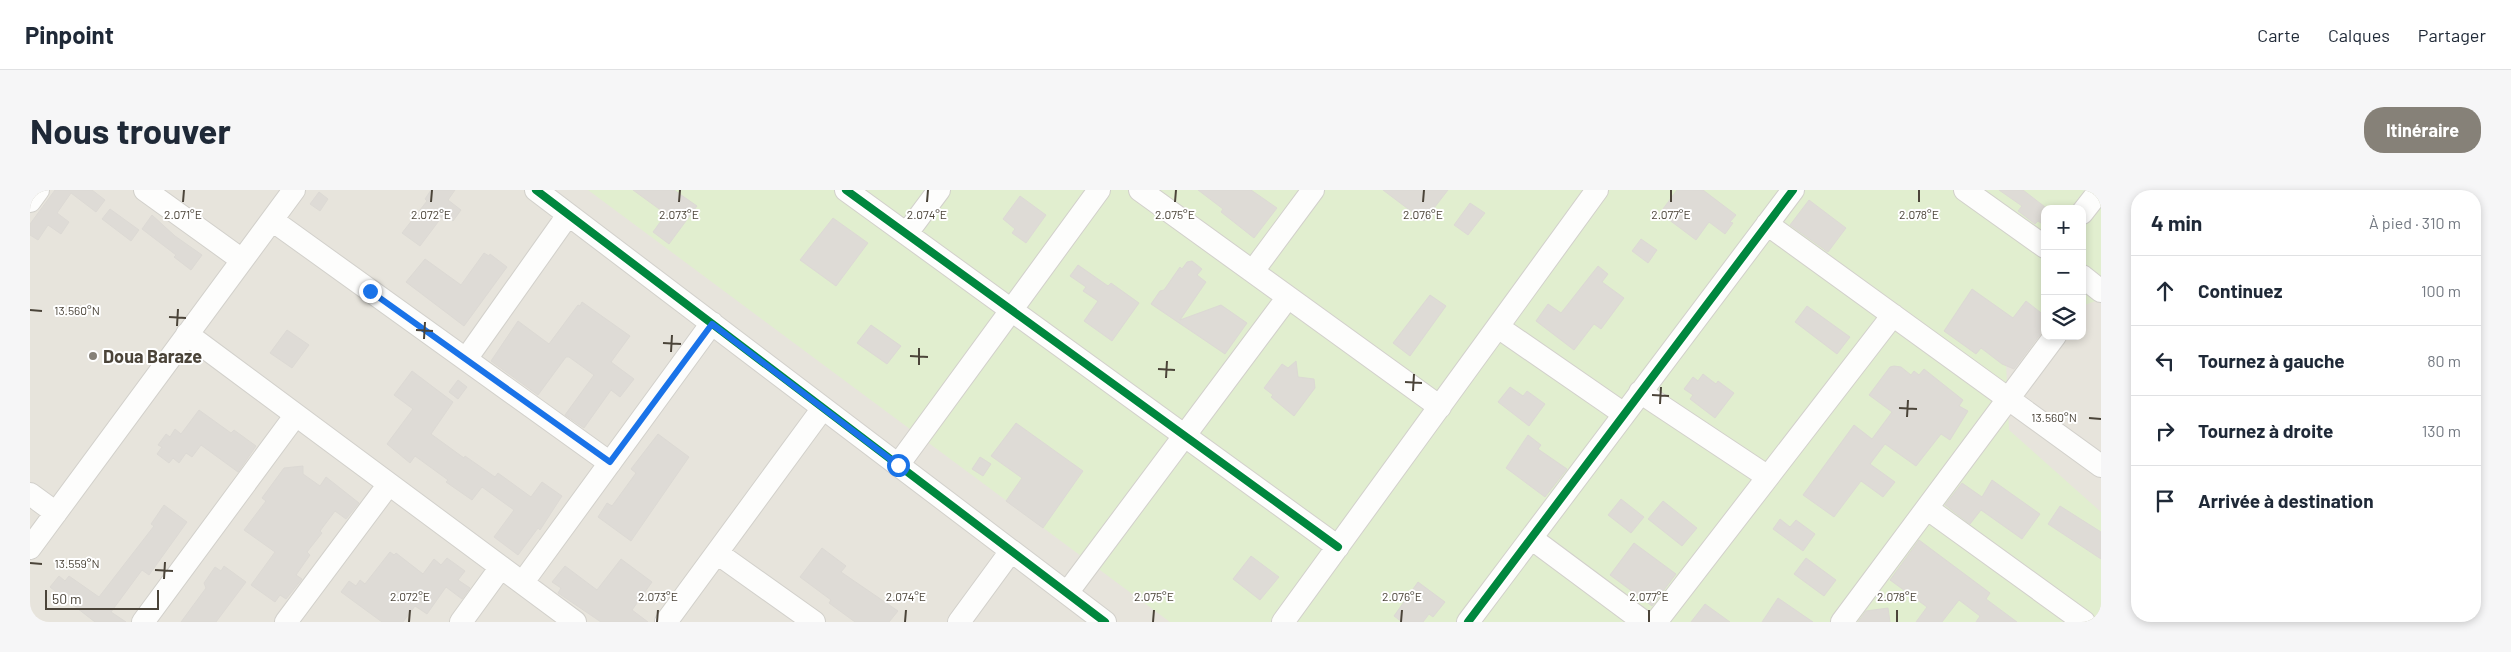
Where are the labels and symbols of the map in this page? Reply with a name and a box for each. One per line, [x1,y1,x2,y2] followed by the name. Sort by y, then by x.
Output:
[164,207,202,221] text: 2.071°E
[411,207,451,221] text: 2.072°E
[659,207,699,221] text: 2.073°E
[907,207,947,221] text: 2.074°E
[1155,207,1195,221] text: 2.075°E
[1403,207,1443,221] text: 2.076°E
[1651,207,1691,221] text: 2.077°E
[1899,207,1939,221] text: 2.078°E
[359,280,382,303] route end
[54,303,100,317] text: 13.560°N
[103,345,202,367] place label: Doua Baraze
[87,350,99,362] marker: Doua Baraze
[2031,410,2077,424] text: 13.560°N
[887,454,910,477] route start
[55,556,100,570] text: 13.559°N
[45,587,159,610] scale bar
[390,589,430,603] text: 2.072°E
[638,589,678,603] text: 2.073°E
[886,589,926,603] text: 2.074°E
[1134,589,1174,603] text: 2.075°E
[1382,589,1422,603] text: 2.076°E
[1629,589,1669,603] text: 2.077°E
[1877,589,1917,603] text: 2.078°E

